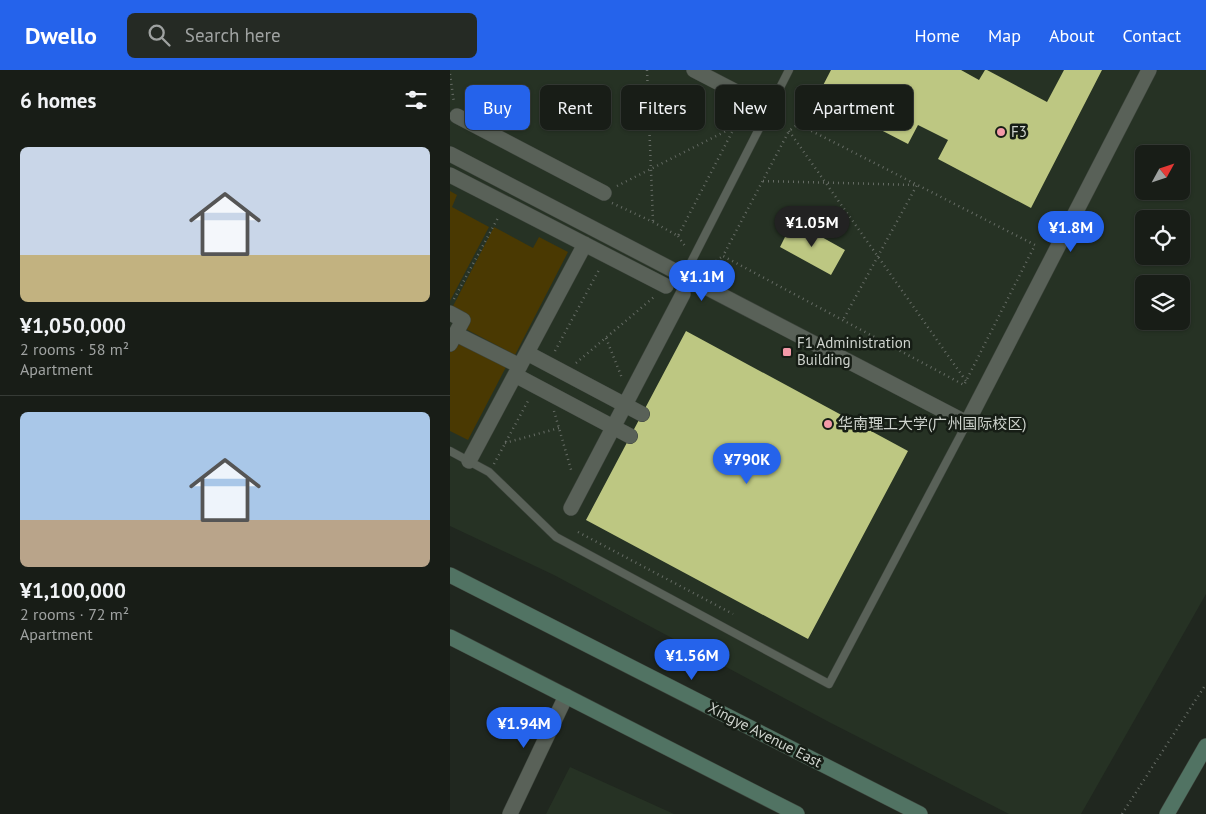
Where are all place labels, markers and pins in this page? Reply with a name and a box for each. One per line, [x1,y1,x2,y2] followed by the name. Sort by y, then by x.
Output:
[1011,122,1027,141] place label: F3
[995,126,1007,138] marker: F3
[771,206,853,248] pin: ¥1.05M
[1036,210,1106,253] pin: ¥1.8M
[667,260,737,302] pin: ¥1.1M
[797,333,911,369] place label: F1 Administration Building
[781,346,793,358] marker: F1 Administration Building
[838,414,1026,433] place label: 华南理工大学(广州国际校区)
[822,418,834,430] marker: 华南理工大学(广州国际校区)
[712,442,782,485] pin: ¥790K
[651,638,733,681] pin: ¥1.56M
[483,706,565,749] pin: ¥1.94M

